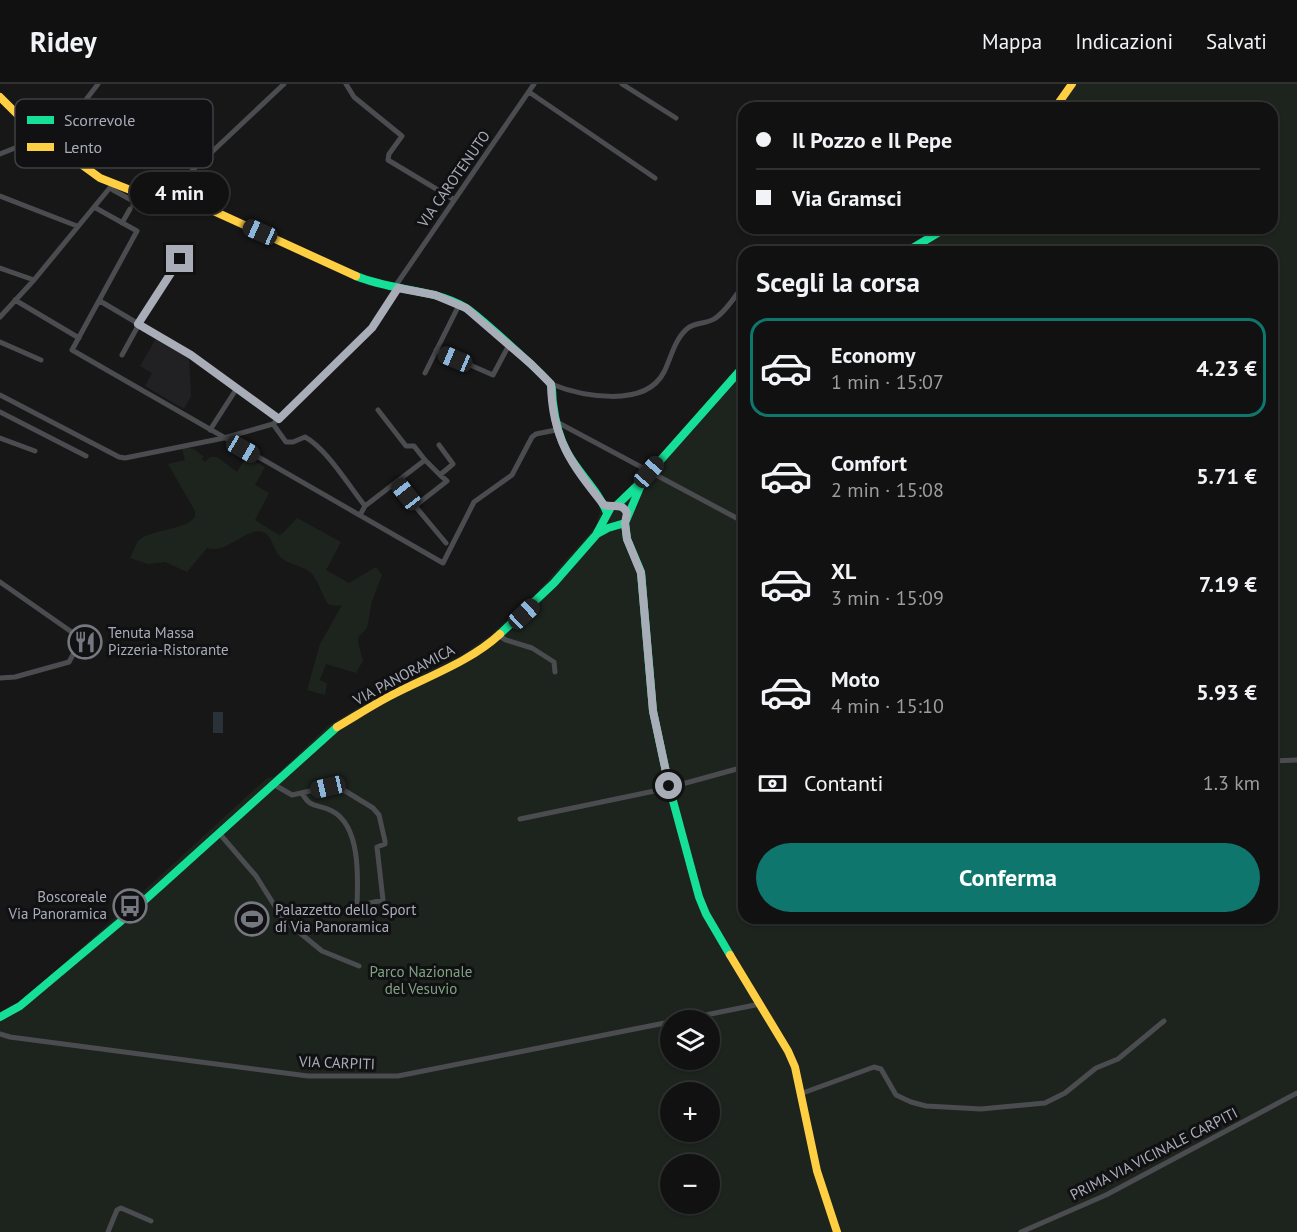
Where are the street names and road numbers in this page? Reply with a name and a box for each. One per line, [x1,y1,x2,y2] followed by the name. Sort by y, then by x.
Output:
[413,127,494,232] street label: VIA CAROTENUTO
[349,640,458,710] street label: VIA PANORAMICA
[298,1052,375,1073] street label: VIA CARPITI
[1067,1103,1241,1204] street label: PRIMA VIA VICINALE CARPITI

